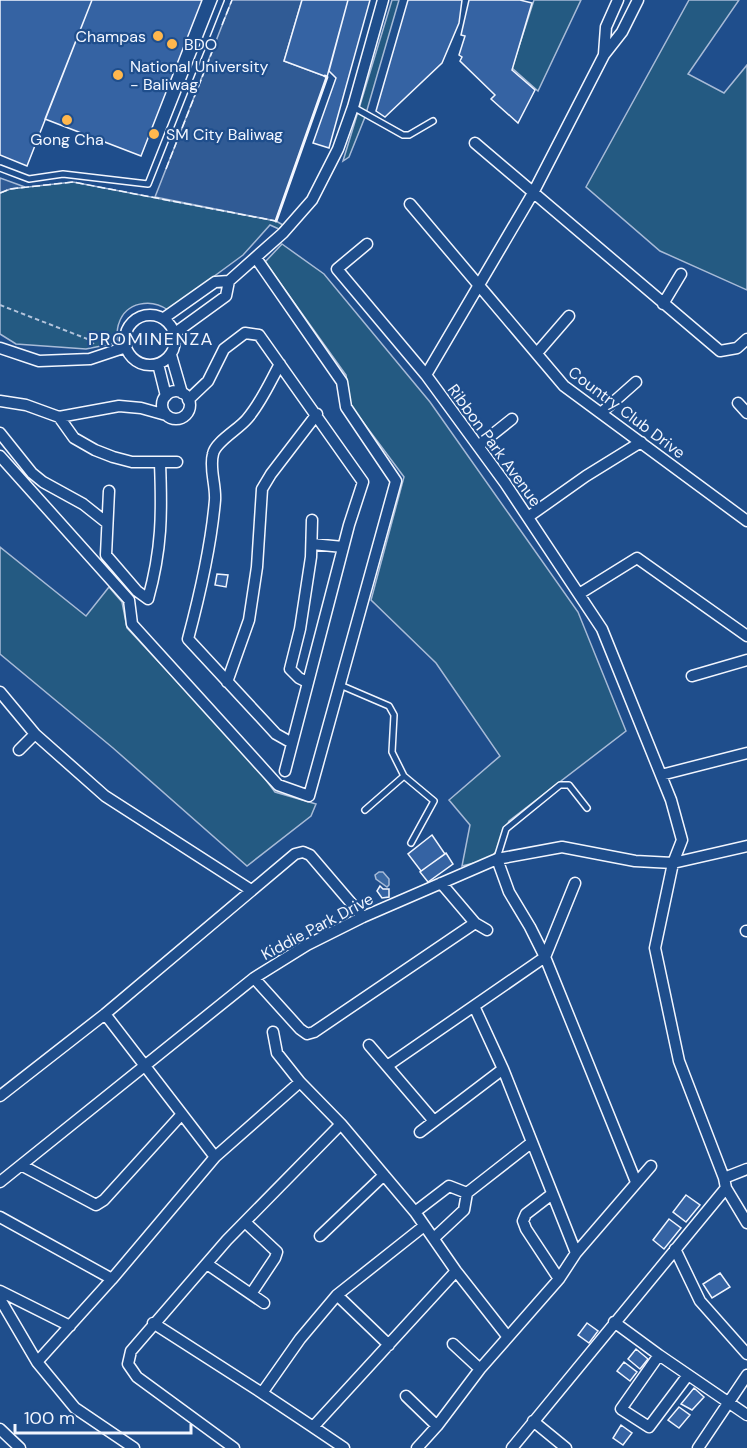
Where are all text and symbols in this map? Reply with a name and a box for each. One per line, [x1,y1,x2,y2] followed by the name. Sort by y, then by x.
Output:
[76,26,146,47] place label: Champas
[151,29,165,43] marker: Champas
[184,34,217,55] place label: BDO
[165,37,179,51] marker: BDO
[130,56,269,95] place label: National University - Baliwag
[111,68,125,82] marker: National University - Baliwag
[60,113,74,127] marker: Gong Cha
[166,124,283,145] place label: SM City Baliwag
[147,127,161,141] marker: SM City Baliwag
[30,129,104,150] place label: Gong Cha
[88,327,214,351] district label: PROMINENZA
[564,362,689,463] street label: Country Club Drive
[443,380,546,511] street label: Ribbon Park Avenue
[257,888,377,965] street label: Kiddie Park Drive
[15,1397,190,1435] scale bar
[24,1406,75,1430] text: 100 m

